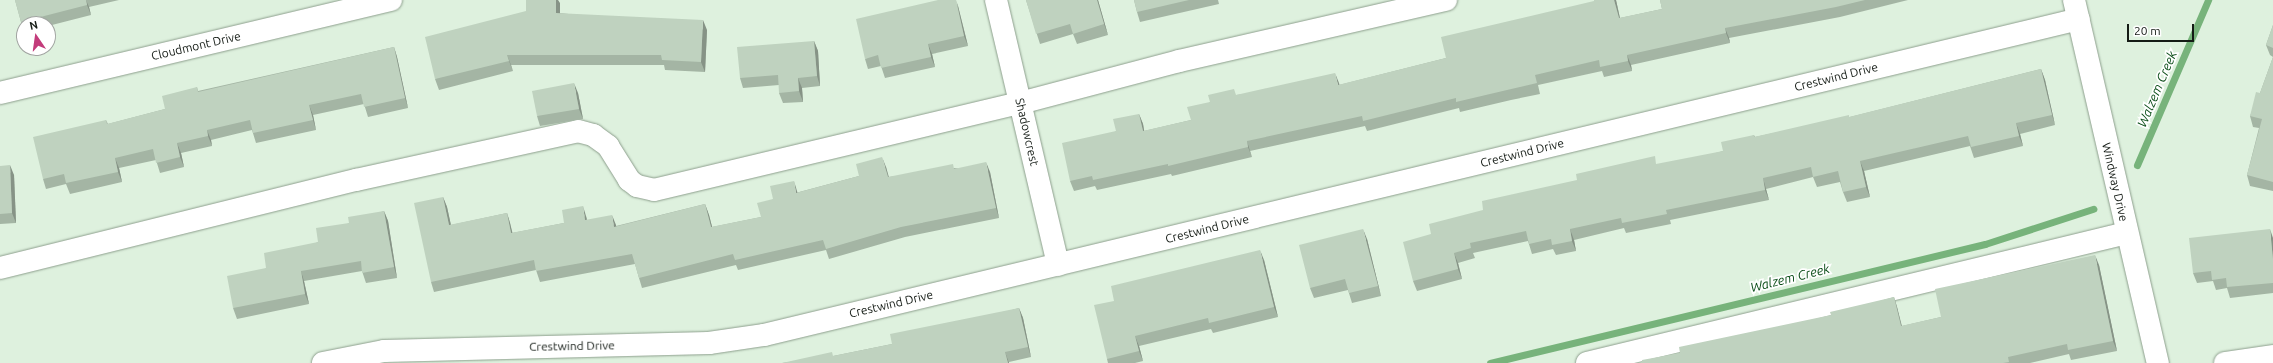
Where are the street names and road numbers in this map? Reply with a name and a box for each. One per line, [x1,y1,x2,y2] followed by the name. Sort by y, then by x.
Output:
[150,29,242,63] street label: Cloudmont Drive
[1793,60,1879,94] street label: Crestwind Drive
[1012,97,1042,167] street label: Shadowcrest
[1479,136,1565,170] street label: Crestwind Drive
[2099,141,2131,223] street label: Windway Drive
[1164,212,1250,246] street label: Crestwind Drive
[848,287,934,321] street label: Crestwind Drive
[529,338,615,354] street label: Crestwind Drive

